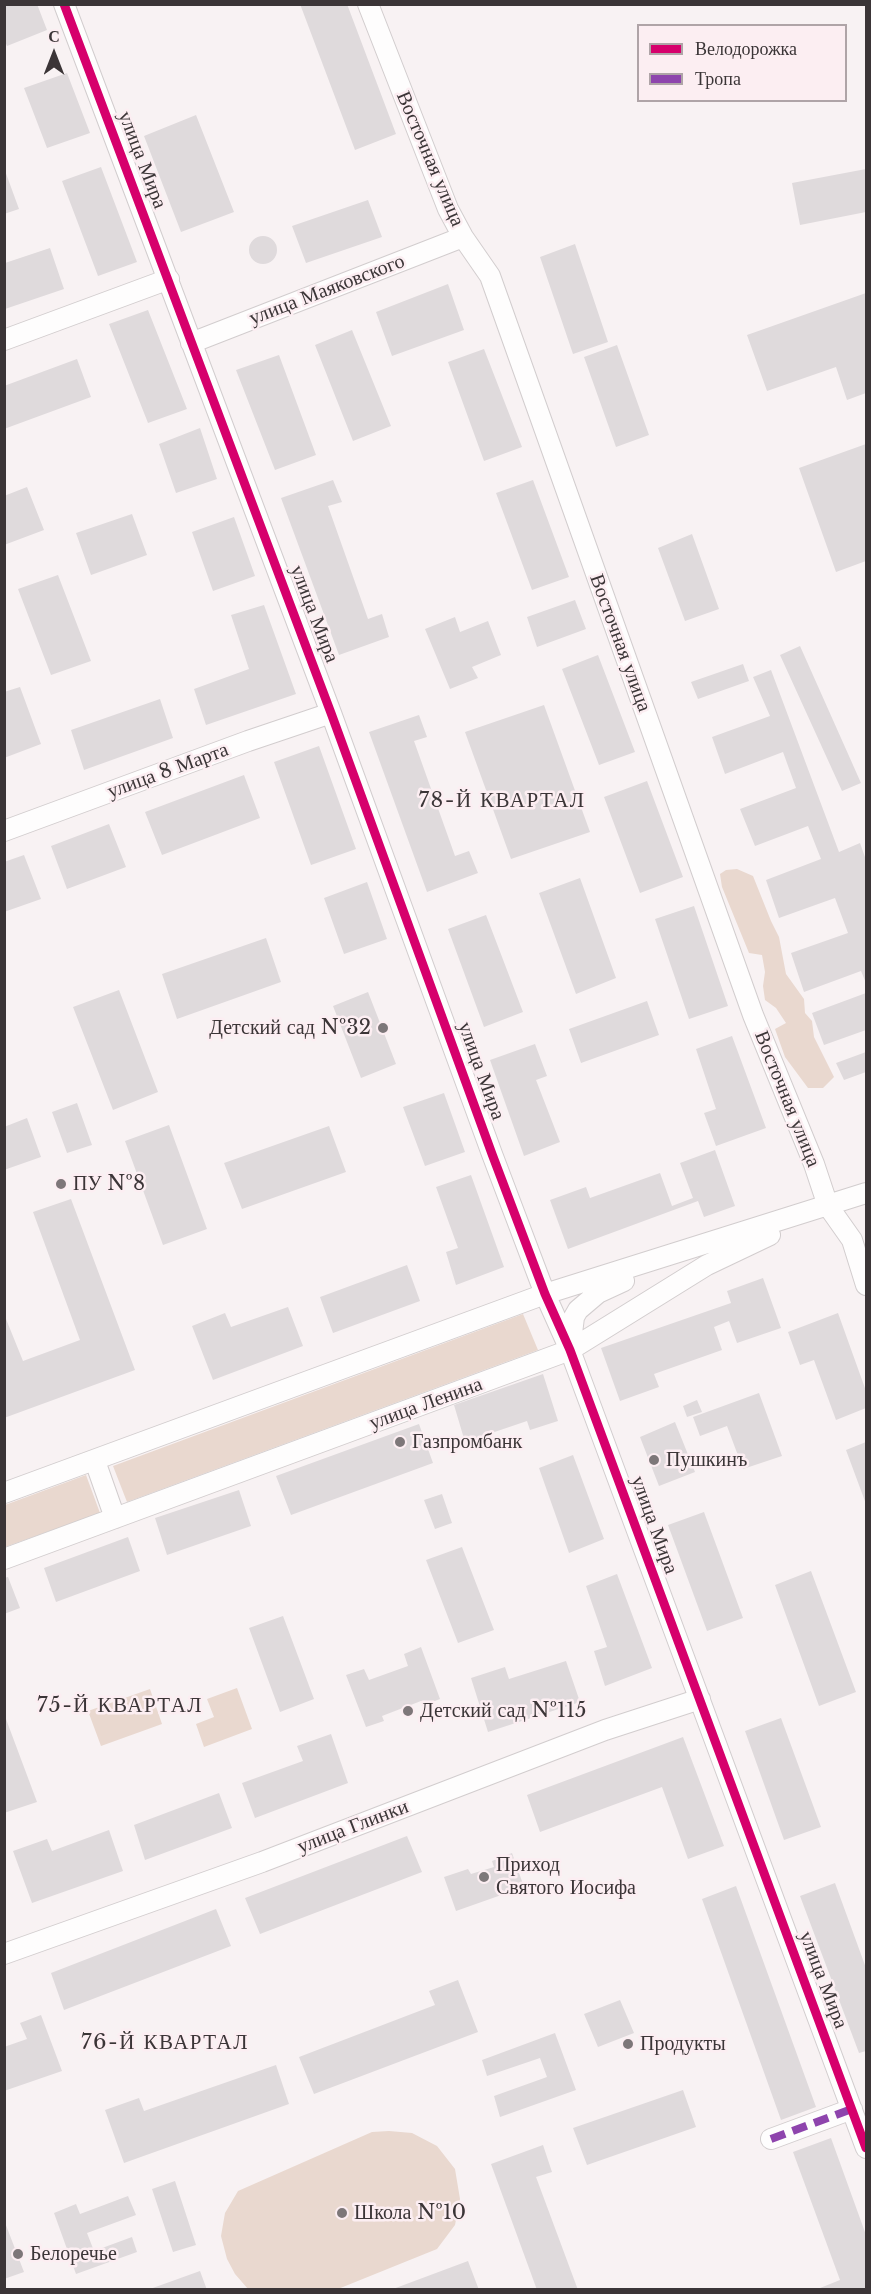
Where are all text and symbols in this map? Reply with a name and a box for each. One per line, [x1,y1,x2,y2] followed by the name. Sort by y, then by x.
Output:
[24,24,84,84] north arrow
[637,24,847,102] legend
[48,26,60,46] text: С
[695,38,797,60] text: Велодорожка
[695,68,741,90] text: Тропа
[391,88,469,230] street label: Восточная улица
[112,108,172,212] street label: улица Мира
[246,249,408,331] street label: улица Маяковского
[284,562,344,666] street label: улица Мира
[584,571,656,715] street label: Восточная улица
[104,738,232,804] street label: улица 8 Марта
[418,788,586,814] district label: 78-Й КВАРТАЛ
[209,1016,371,1040] place label: Детский сад №32
[452,1019,510,1123] street label: улица Мира
[376,1021,390,1035] marker: Детский сад №32
[749,1027,825,1171] street label: Восточная улица
[73,1172,145,1196] place label: ПУ №8
[54,1177,68,1191] marker: ПУ №8
[366,1372,486,1436] street label: улица Ленина
[412,1430,522,1454] place label: Газпромбанк
[393,1435,407,1449] marker: Газпромбанк
[666,1448,747,1472] place label: Пушкинъ
[647,1453,661,1467] marker: Пушкинъ
[625,1473,683,1577] street label: улица Мира
[37,1693,203,1719] district label: 75-Й КВАРТАЛ
[420,1699,586,1723] place label: Детский сад №115
[401,1704,415,1718] marker: Детский сад №115
[294,1795,412,1859] street label: улица Глинки
[496,1853,636,1900] place label: Приход Святого Иосифа
[477,1870,491,1884] marker: Приход Святого Иосифа
[793,1928,853,2032] street label: улица Мира
[81,2030,249,2056] district label: 76-Й КВАРТАЛ
[640,2032,726,2056] place label: Продукты
[621,2037,635,2051] marker: Продукты
[354,2201,466,2225] place label: Школа №10
[335,2206,349,2220] marker: Школа №10
[30,2242,117,2266] place label: Белоречье
[11,2247,25,2261] marker: Белоречье

